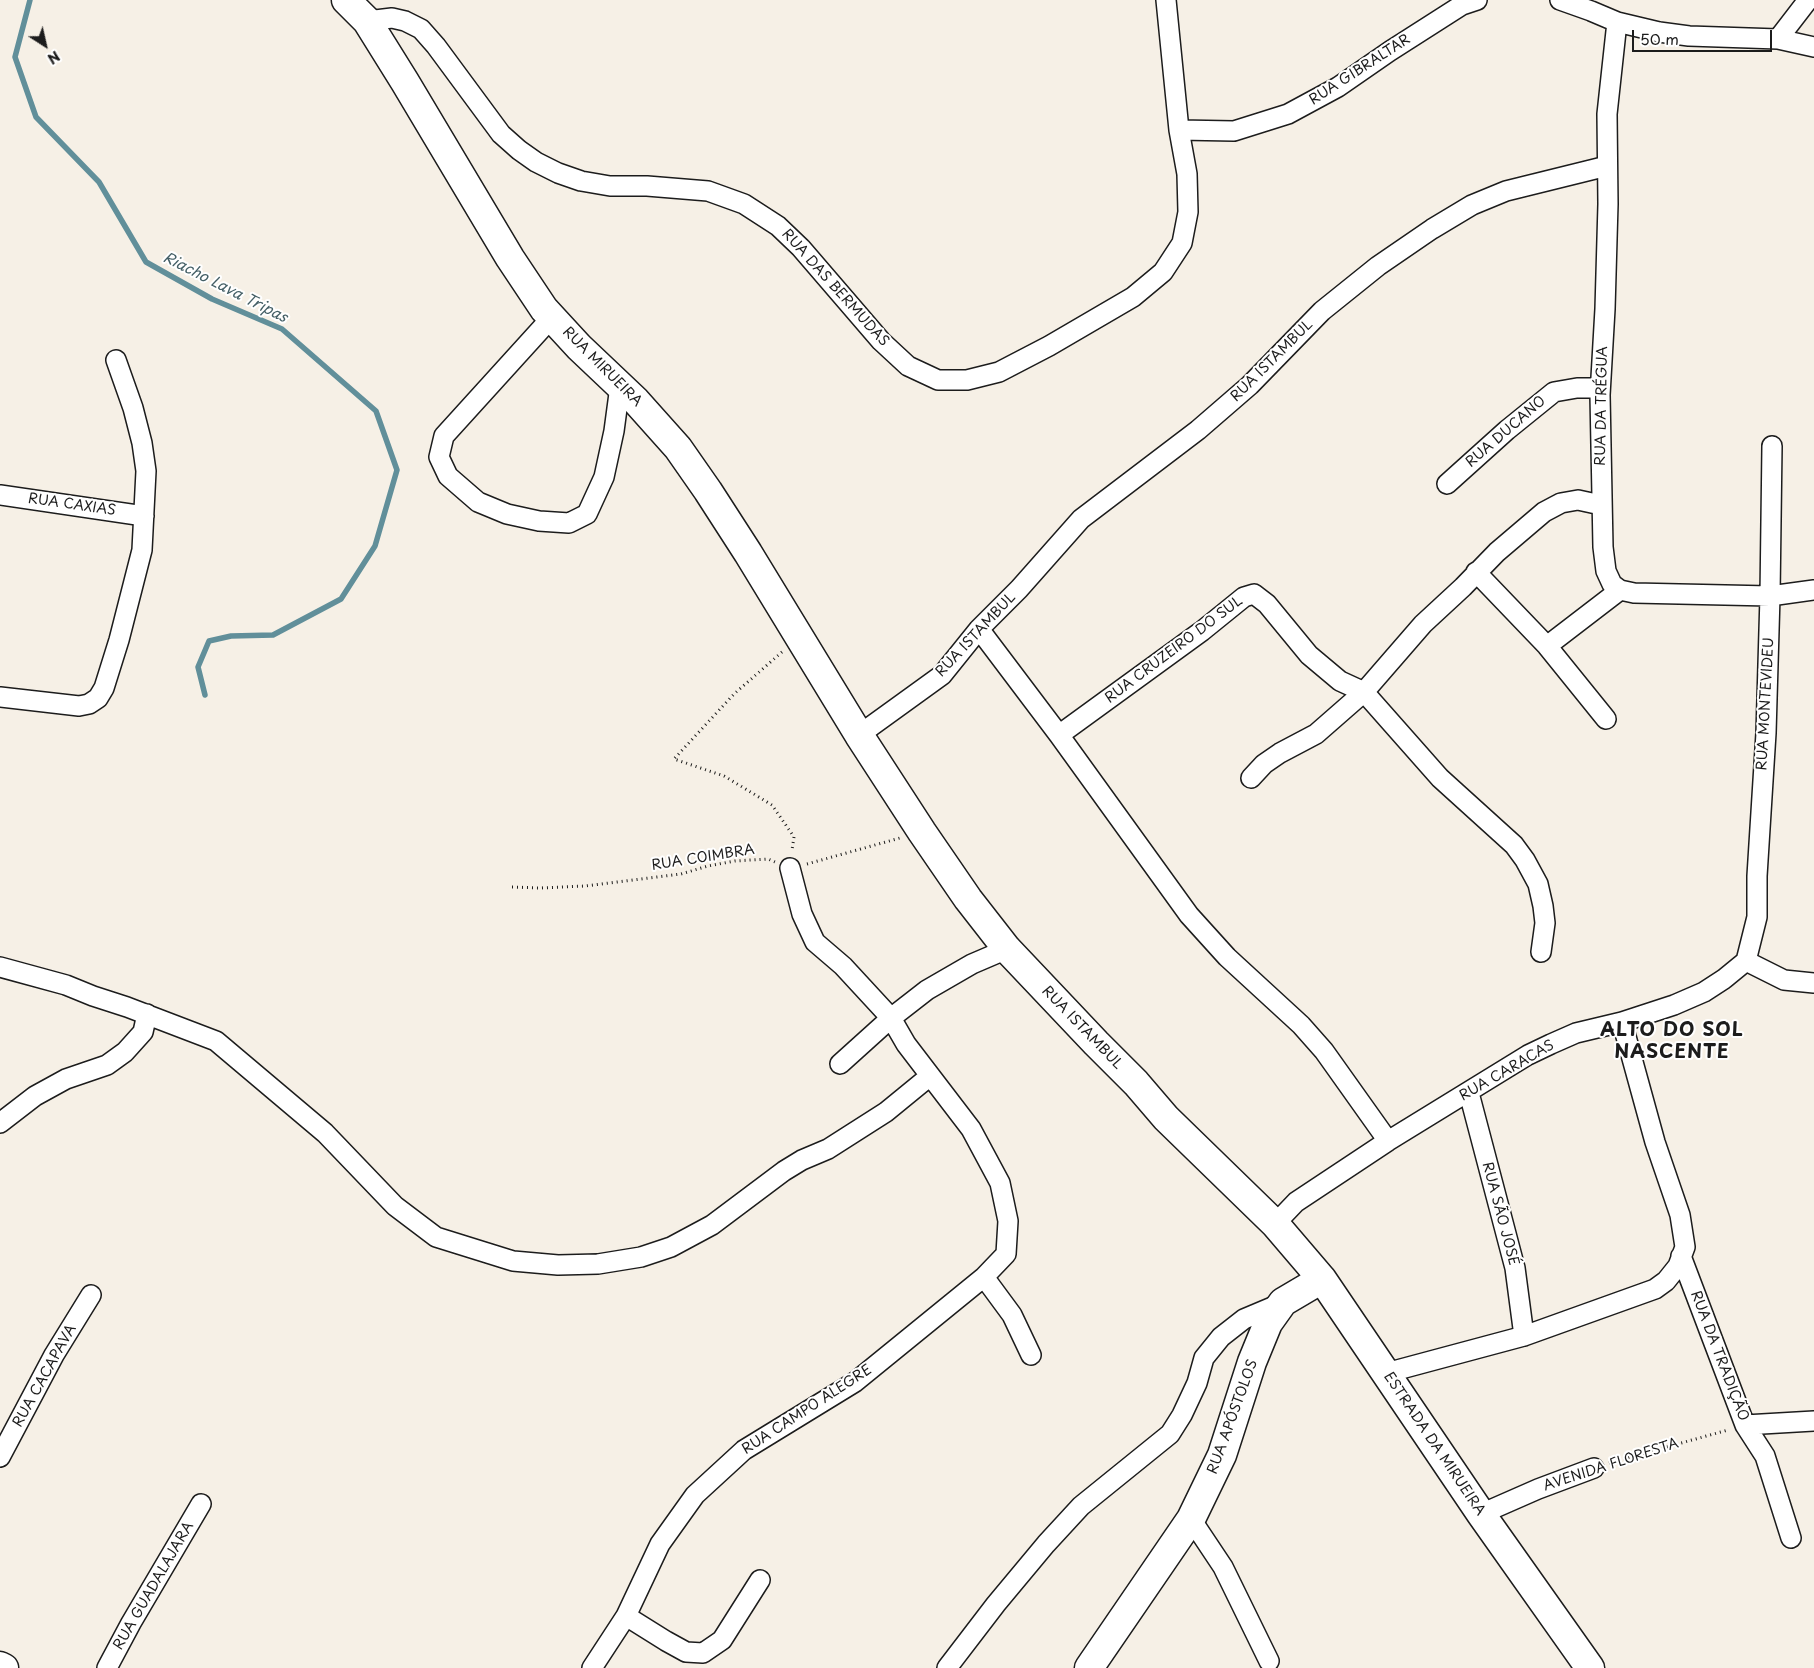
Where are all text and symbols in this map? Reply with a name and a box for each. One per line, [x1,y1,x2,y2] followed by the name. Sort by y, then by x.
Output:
[20,20,70,70] north arrow
[1634,20,1774,52] scale bar
[1640,27,1679,50] text: 50 m
[1306,31,1414,109] street label: RUA GIBRALTAR
[43,46,64,69] text: N
[778,226,892,350] street label: RUA DAS BERMUDAS
[160,249,290,327] water label: Riacho Lava Tripas
[1227,316,1317,406] street label: RUA ISTAMBUL
[559,324,645,410] street label: RUA MIRUEIRA
[1593,346,1611,466] street label: RUA DA TRÉGUA
[1463,393,1549,471] street label: RUA DUCANO
[27,491,117,519] street label: RUA CAXIAS
[933,589,1019,681] street label: RUA ISTAMBUL
[1102,593,1246,707] street label: RUA CRUZEIRO DO SUL
[1754,637,1778,771] street label: RUA MONTEVIDEU
[650,842,756,874] street label: RUA COIMBRA
[1038,983,1126,1073] street label: RUA ISTAMBUL
[1599,1020,1745,1064] district label: ALTO DO SOL NASCENTE
[1457,1037,1557,1105] street label: RUA CARACAS
[1478,1160,1522,1268] street label: RUA SÃO JOSÉ
[1686,1288,1752,1424] street label: RUA DA TRADIÇÃO
[10,1322,80,1430] street label: RUA CACAPAVA
[1204,1357,1262,1477] street label: RUA APÓSTOLOS
[739,1362,875,1458] street label: RUA CAMPO ALEGRE
[1380,1369,1488,1519] street label: ESTRADA DA MIRUEIRA
[1541,1435,1681,1495] street label: AVENIDA FLORESTA
[110,1519,198,1653] street label: RUA GUADALAJARA

